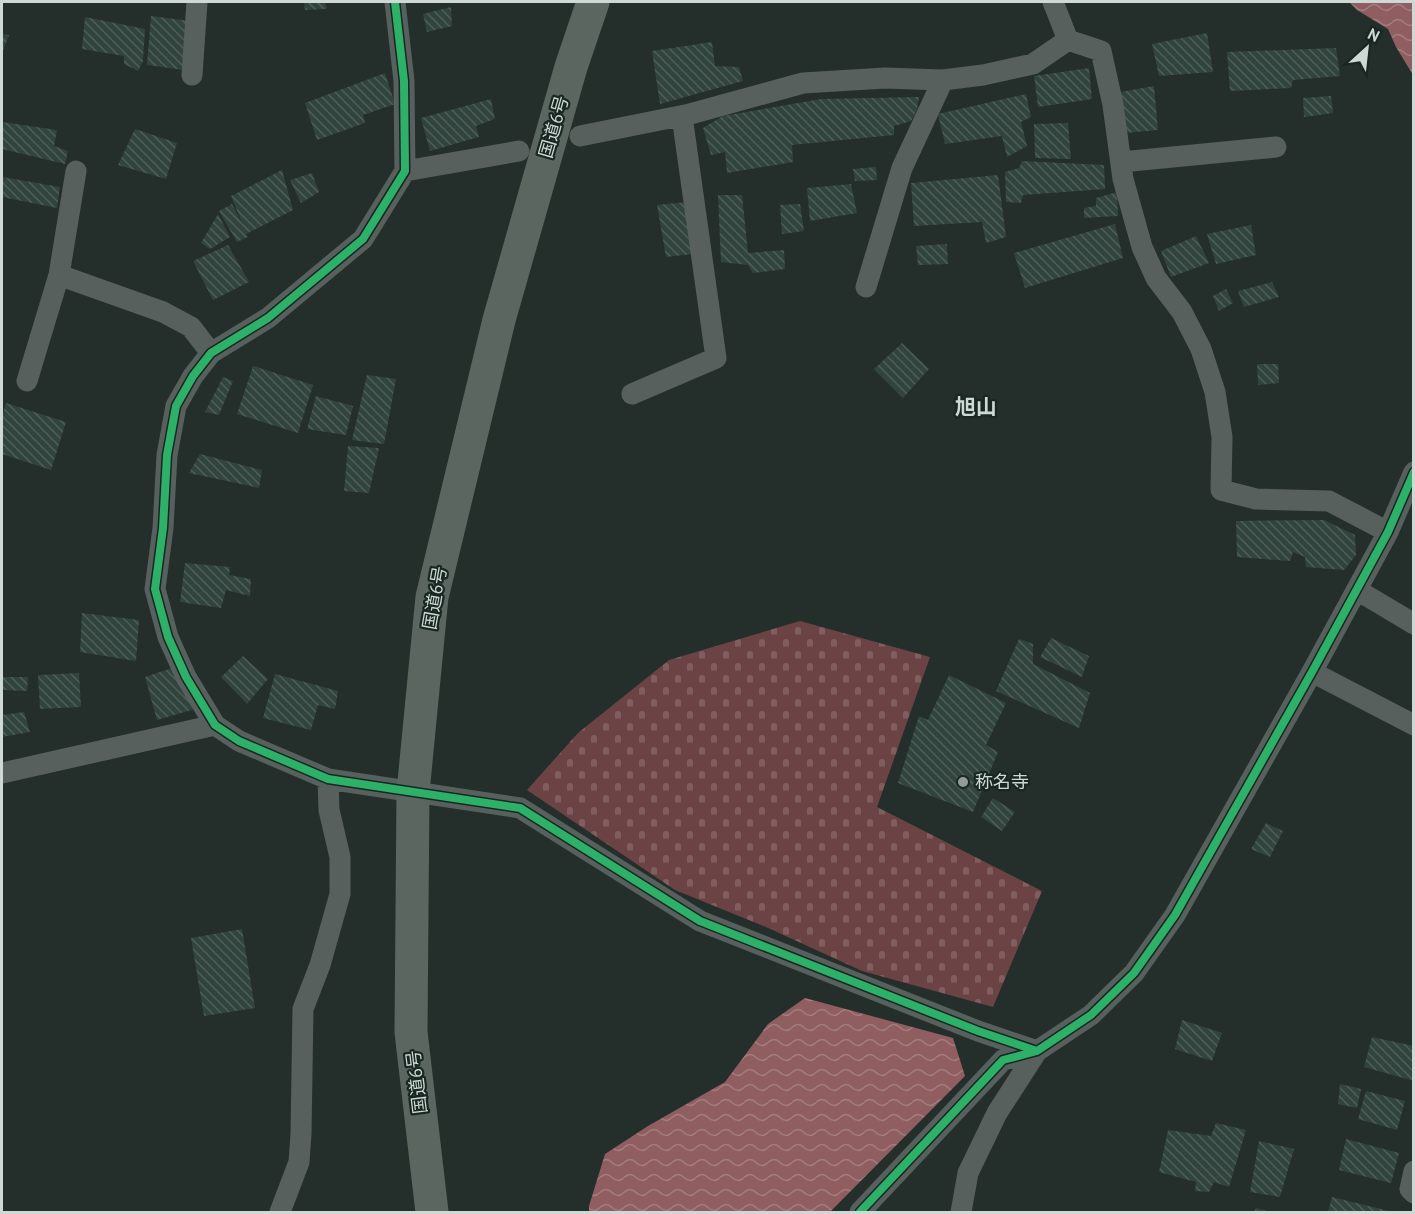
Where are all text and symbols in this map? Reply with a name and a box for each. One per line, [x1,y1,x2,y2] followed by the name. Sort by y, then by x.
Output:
[1337,18,1397,78] north arrow
[1365,23,1383,46] text: N
[534,93,573,161] street label: 国道6号
[955,393,997,420] district label: 旭山
[418,564,451,631] street label: 国道6号
[975,770,1029,793] place label: 称名寺
[956,775,970,789] marker: 称名寺
[401,1049,432,1115] street label: 国道6号

